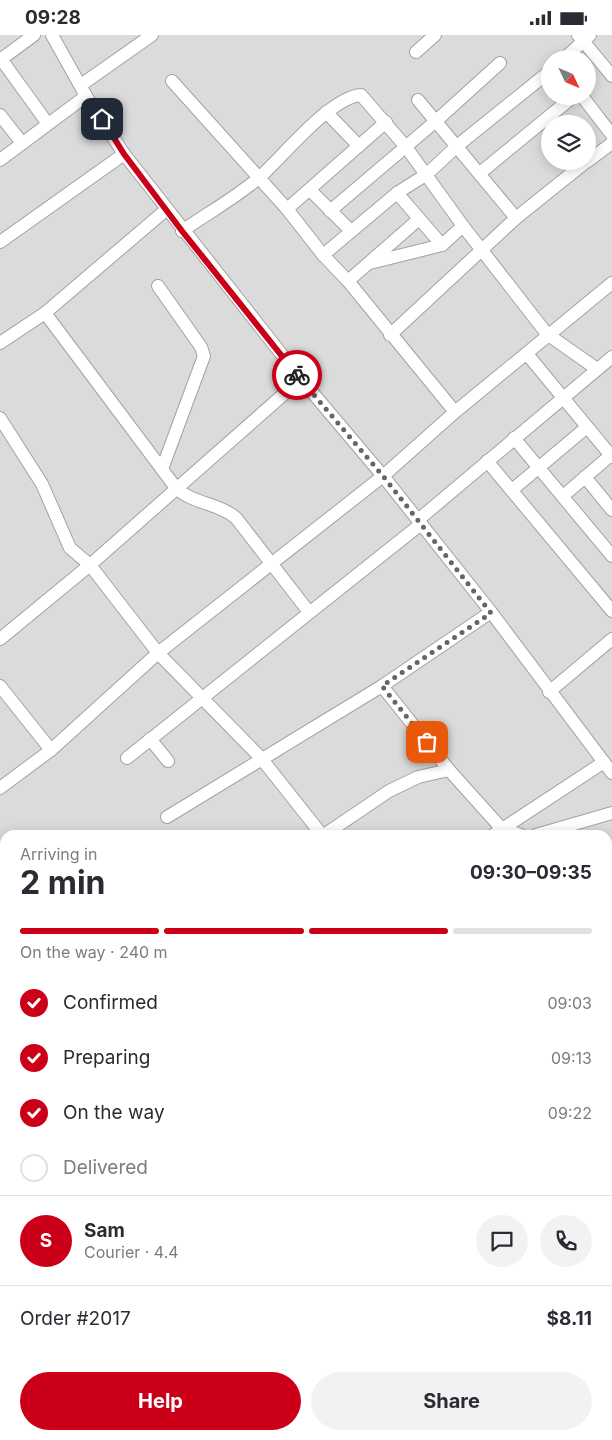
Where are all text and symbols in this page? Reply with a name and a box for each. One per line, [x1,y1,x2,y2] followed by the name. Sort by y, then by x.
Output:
[25,6,81,29] text: 09:28
[541,50,596,105] north arrow
[541,50,596,170] map controls
[81,98,123,140] pin
[88,105,116,133] icon: home
[541,115,596,170] button: layers
[272,350,322,400] courier
[283,361,311,389] icon: bike
[406,721,448,763] pin
[413,728,441,756] icon: bag
[20,844,97,864] text: Arriving in
[470,861,592,884] text: 09:30–09:35
[20,863,106,902] text: 2 min
[20,942,168,962] text: On the way · 240 m
[20,989,48,1017] icon: check
[63,991,158,1014] text: Confirmed
[547,993,592,1013] text: 09:03
[20,1044,48,1072] icon: check
[63,1046,150,1069] text: Preparing
[551,1048,592,1068] text: 09:13
[20,1099,48,1127] icon: check
[63,1101,165,1124] text: On the way
[548,1103,592,1123] text: 09:22
[63,1156,148,1179] text: Delivered
[476,1215,528,1267] button: chat
[540,1215,592,1267] button: phone
[84,1219,125,1242] text: Sam
[40,1229,52,1252] text: S
[84,1242,179,1262] text: Courier · 4.4
[20,1307,131,1330] text: Order #2017
[547,1307,592,1330] text: $8.11
[20,1372,301,1430] button: Help
[311,1372,592,1430] button: Share

